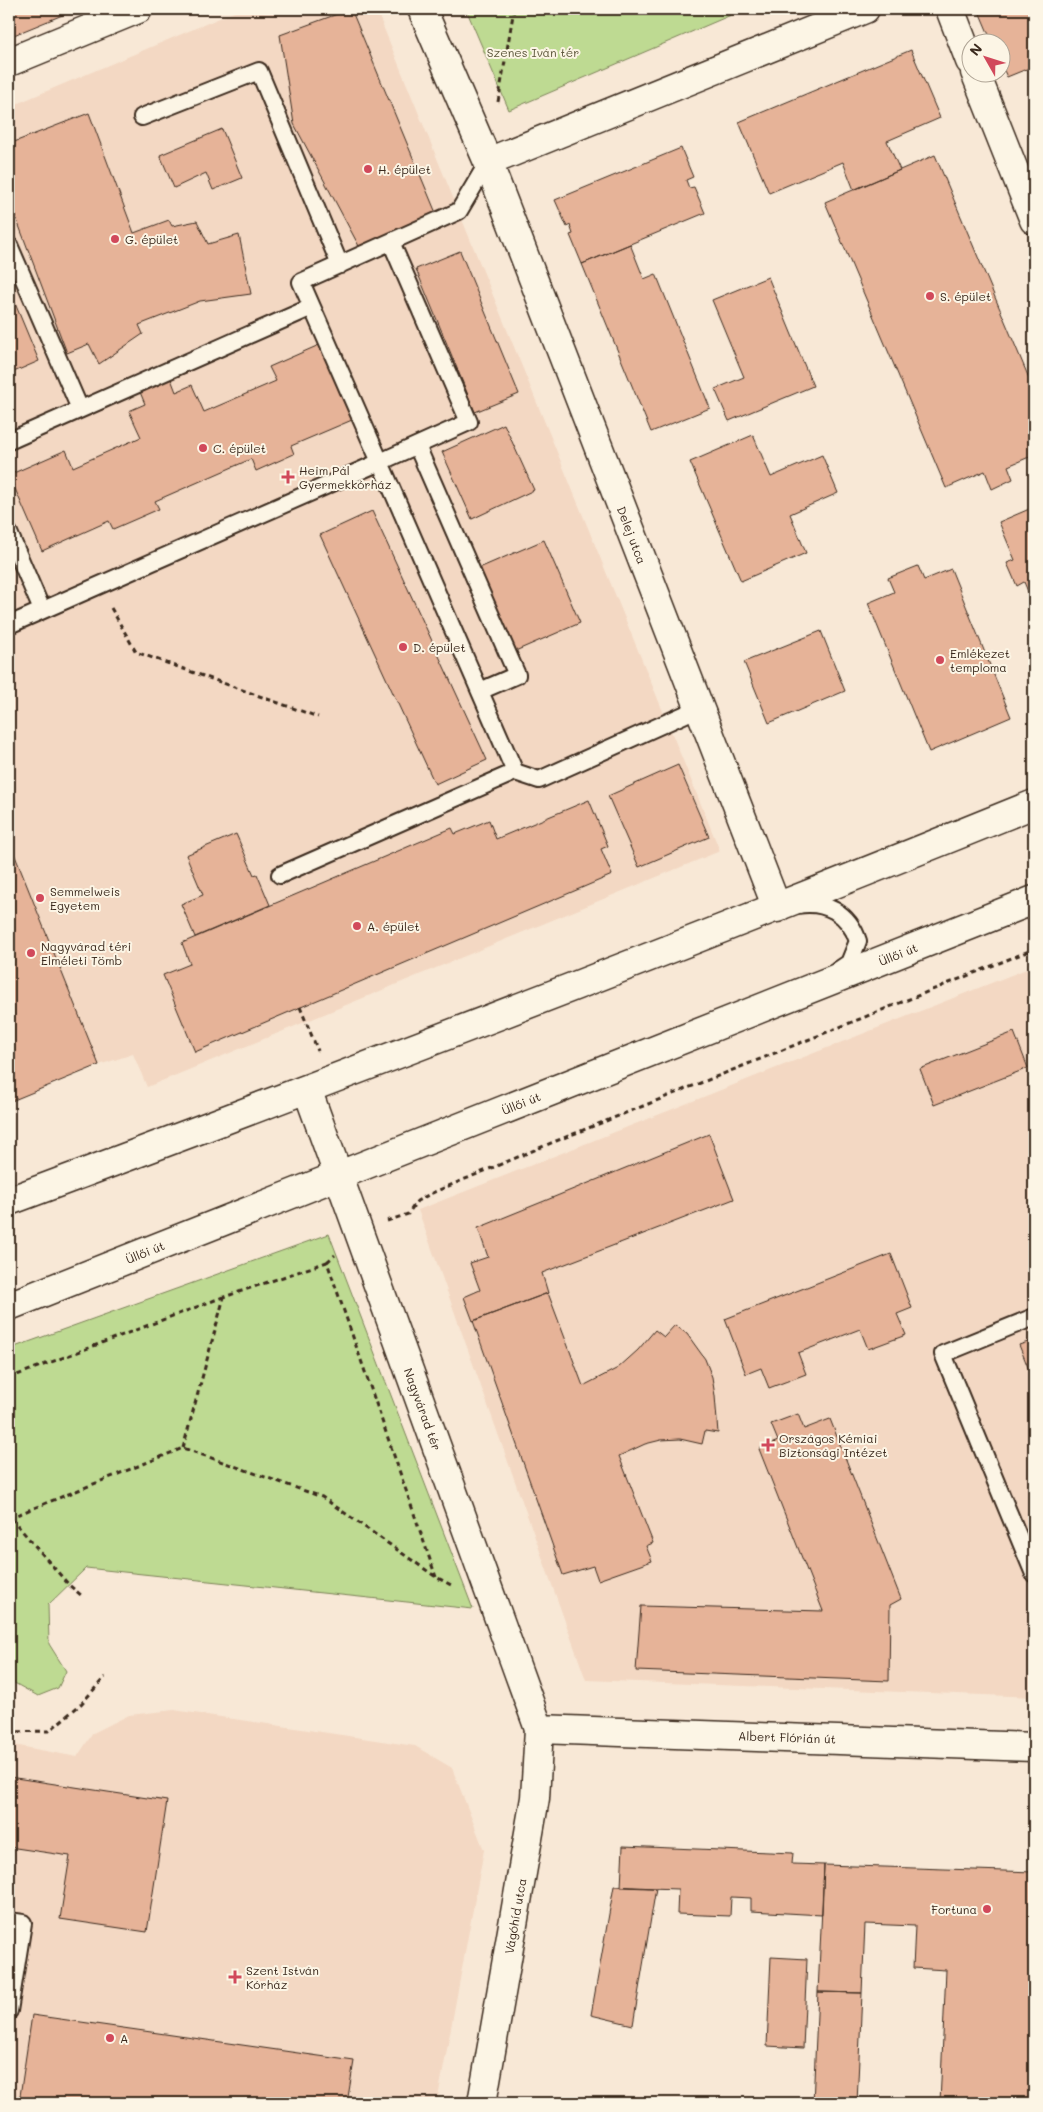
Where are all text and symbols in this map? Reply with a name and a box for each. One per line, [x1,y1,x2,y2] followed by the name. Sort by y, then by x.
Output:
[960,32,1010,82] north arrow
[965,39,986,60] text: N
[487,44,579,60] park label: Szenes Iván tér
[378,161,431,177] place label: H. épület
[362,163,374,175] marker: H. épület
[125,231,178,247] place label: G. épület
[109,233,121,245] marker: G. épület
[940,288,991,304] place label: S. épület
[924,290,936,302] marker: S. épület
[213,440,266,456] place label: C. épület
[197,442,209,454] marker: C. épület
[299,462,392,492] place label: Heim Pál Gyermekkórház
[281,470,295,484] marker: Heim Pál Gyermekkórház
[614,504,650,566] street label: Delej utca
[413,639,466,655] place label: D. épület
[397,641,409,653] marker: D. épület
[950,645,1010,675] place label: Emlékezet temploma
[934,654,946,666] marker: Emlékezet temploma
[50,883,120,913] place label: Semmelweis Egyetem
[34,892,46,904] marker: Semmelweis Egyetem
[367,918,420,934] place label: A. épület
[351,920,363,932] marker: A. épület
[41,938,131,968] place label: Nagyvárad téri Elméleti Tömb
[876,939,920,969] street label: Üllői út
[25,947,37,959] marker: Nagyvárad téri Elméleti Tömb
[499,1088,543,1118] street label: Üllői út
[123,1237,167,1267] street label: Üllői út
[401,1366,445,1452] street label: Nagyvárad tér
[779,1430,888,1460] place label: Országos Kémiai Biztonsági Intézet
[761,1438,775,1452] marker: Országos Kémiai Biztonsági Intézet
[738,1727,836,1747] street label: Albert Flórián út
[500,1877,530,1955] street label: Vágóhíd utca
[931,1901,977,1917] place label: Fortuna
[981,1903,993,1915] marker: Fortuna
[246,1962,319,1992] place label: Szent István Kórház
[228,1970,242,1984] marker: Szent István Kórház
[120,2030,128,2046] place label: A
[104,2032,116,2044] marker: A

